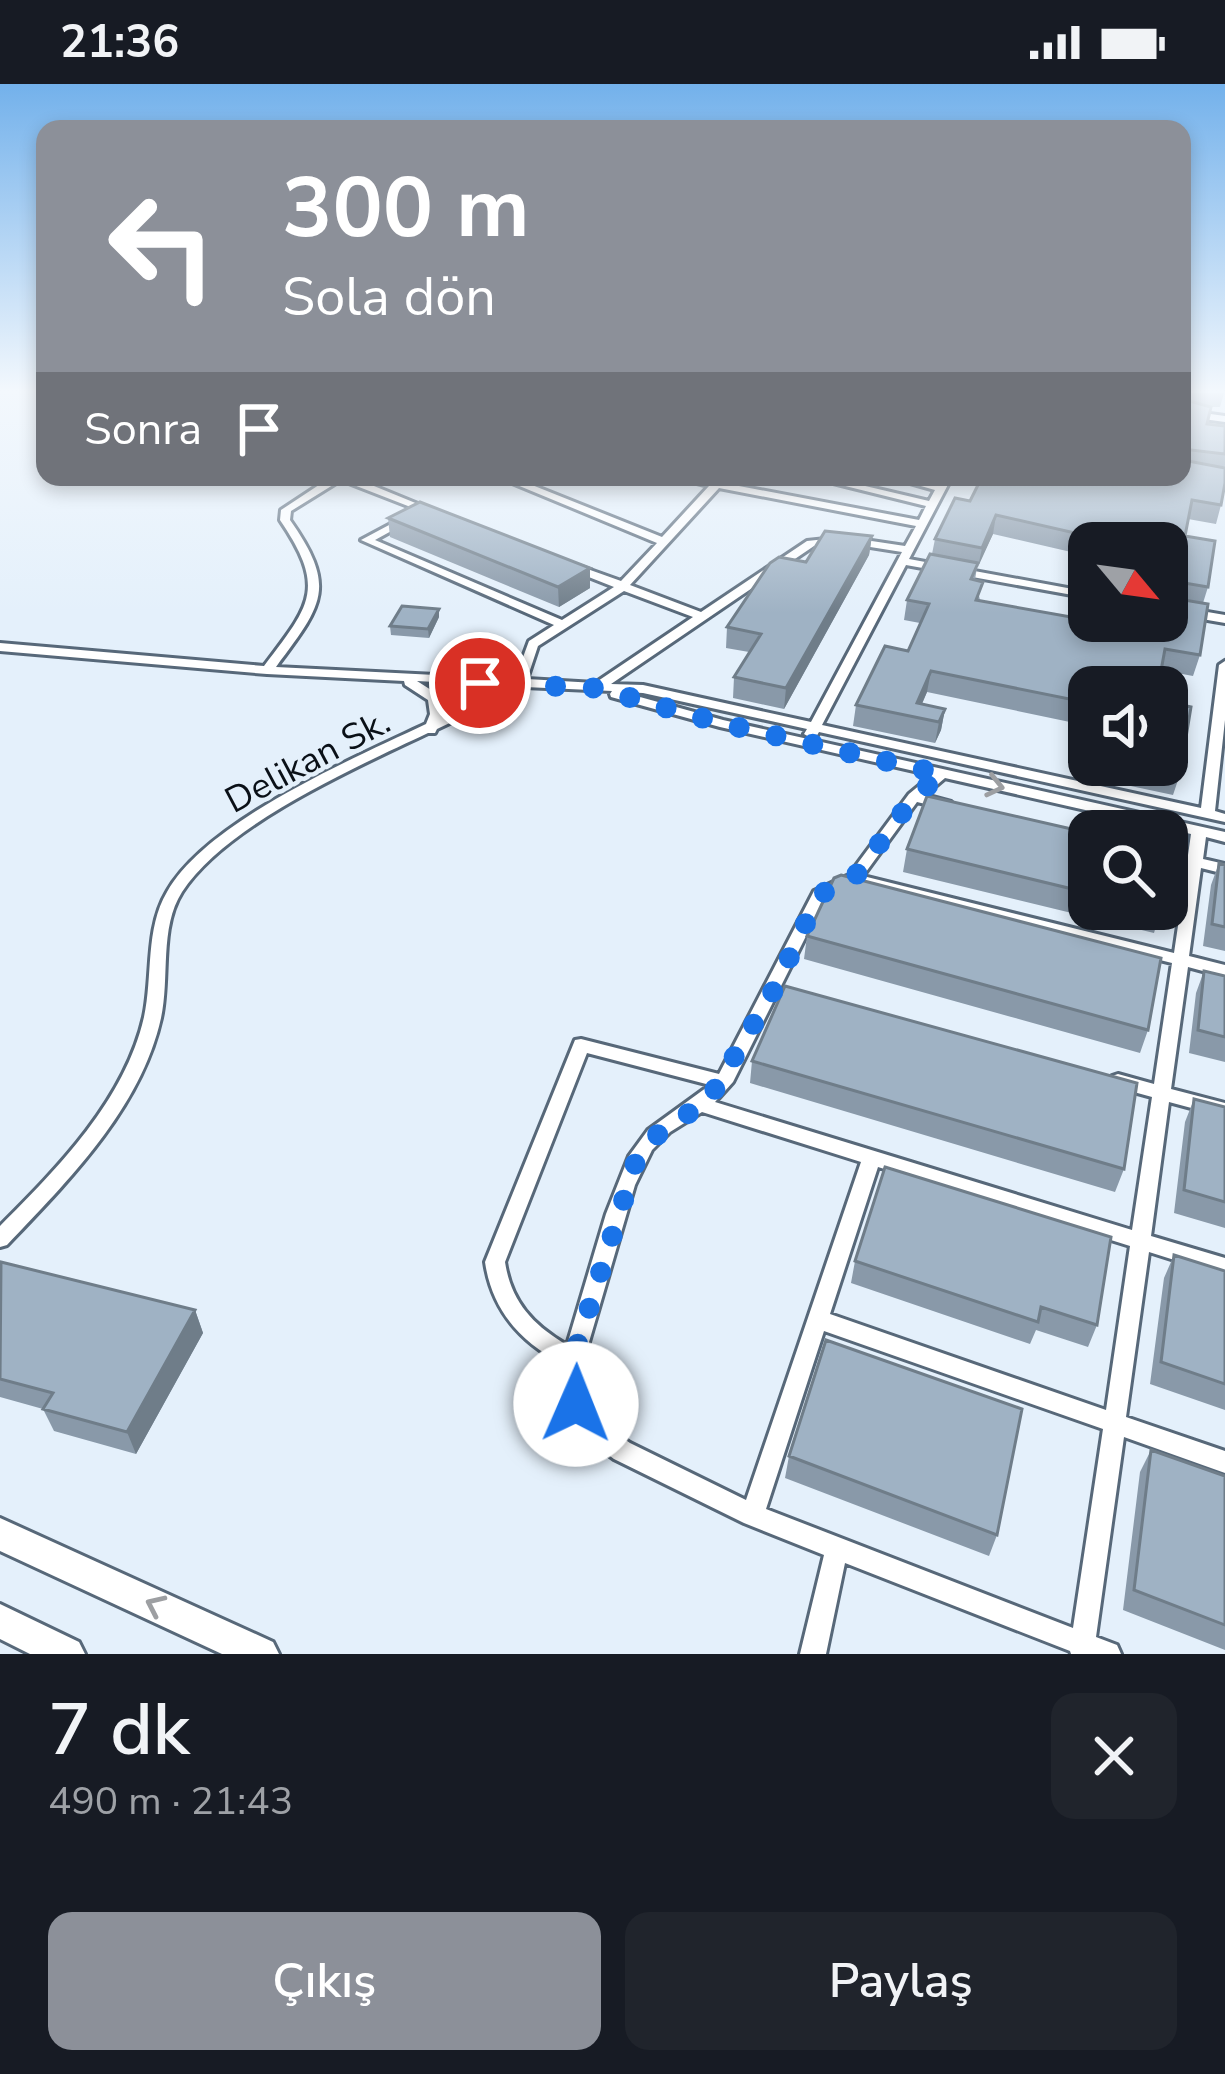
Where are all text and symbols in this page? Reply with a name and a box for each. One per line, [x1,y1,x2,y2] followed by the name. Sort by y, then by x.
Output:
[60,12,179,73] text: 21:36
[282,151,530,266] text: 300 m
[84,168,240,324] icon: left
[282,260,496,334] text: Sola dön
[226,396,292,462] icon: arrive
[84,399,202,460] text: Sonra
[1068,522,1188,642] north arrow
[1068,522,1188,930] map controls
[429,632,531,734] pin
[447,650,513,716] icon: arrive
[1068,666,1188,786] button: sound
[217,697,399,825] street label: Delikan Sk.
[984,772,1005,797] one-way arrow
[1068,810,1188,930] button: search
[513,1341,639,1467] position arrow
[146,1596,167,1619] one-way arrow
[48,1681,190,1779] text: 7 dk
[1051,1693,1177,1819] button: close
[48,1775,293,1828] text: 490 m · 21:43
[48,1912,601,2050] button: Çıkış
[625,1912,1177,2050] button: Paylaş

